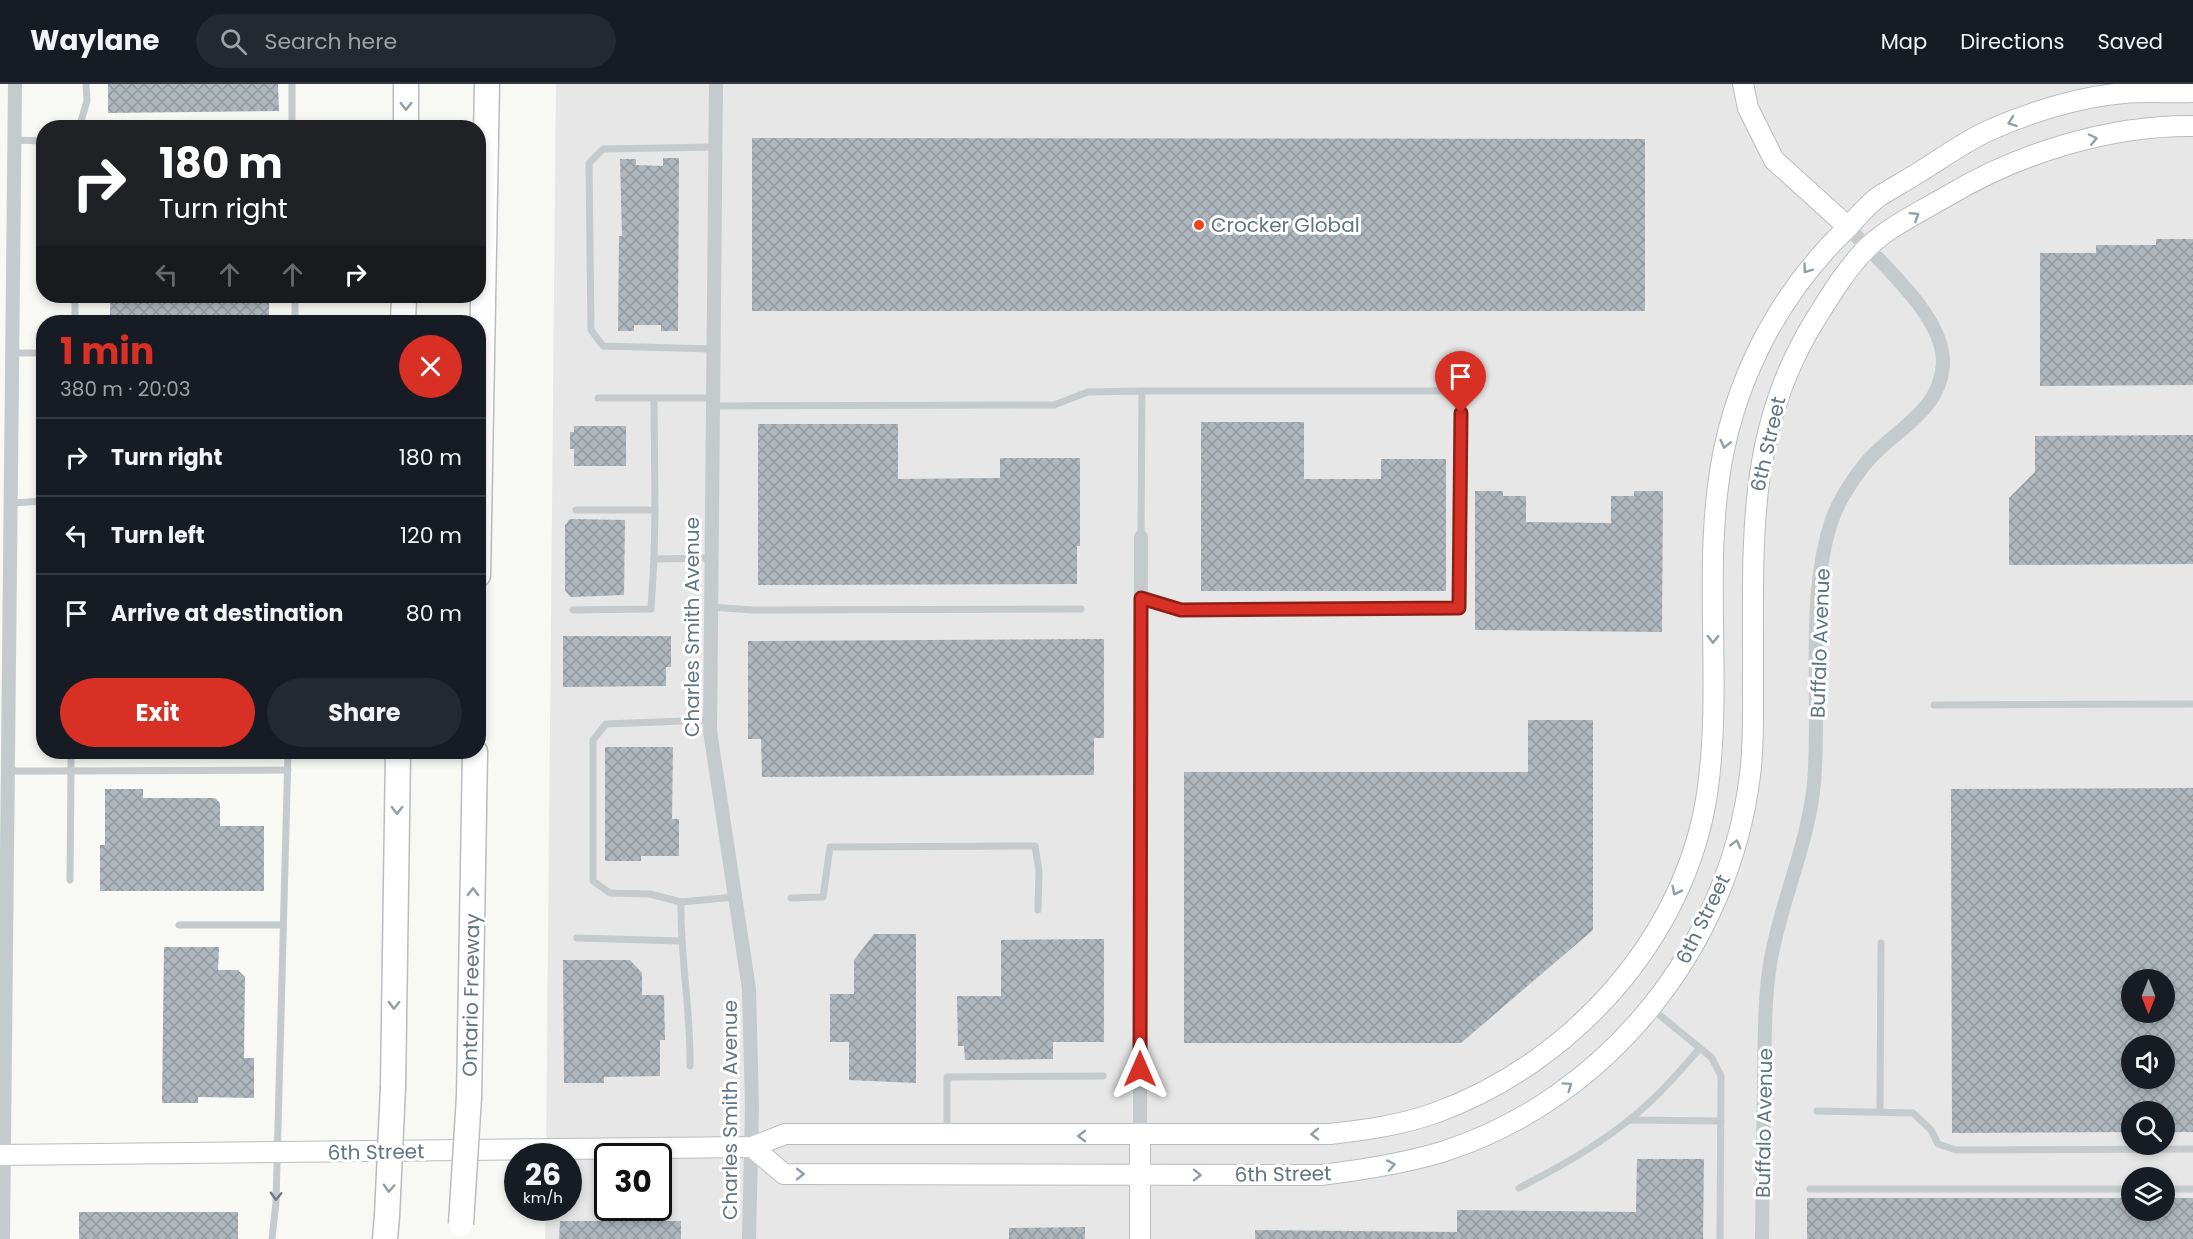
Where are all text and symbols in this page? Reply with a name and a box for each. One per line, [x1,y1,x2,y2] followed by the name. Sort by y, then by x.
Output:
[196,14,616,68] search box
[30,21,160,60] text: Waylane
[217,25,250,58] icon: search
[265,26,397,57] text: Search here
[1881,27,1927,56] text: Map
[1960,27,2064,56] text: Directions
[2097,27,2163,56] text: Saved
[400,101,412,110] one-way arrow
[2008,114,2018,127] one-way arrow
[2088,133,2098,146] one-way arrow
[159,134,283,193] text: 180 m
[60,144,138,222] icon: right
[159,190,288,227] text: Turn right
[1211,211,1360,239] place label: Crocker Global
[1909,211,1919,223] one-way arrow
[1192,218,1206,232] marker: Crocker Global
[150,258,183,291] icon: left
[213,258,246,291] icon: ahead
[276,258,309,291] icon: ahead
[339,258,372,291] icon: right
[1803,263,1814,274] one-way arrow
[60,326,154,377] text: 1 min
[399,335,462,398] button: close
[1435,351,1486,413] pin
[1444,360,1477,393] icon: arrive
[60,375,190,403] text: 380 m · 20:03
[1743,394,1793,494] street label: 6th Street
[1720,439,1733,449] one-way arrow
[60,441,93,474] icon: right
[111,442,222,473] text: Turn right
[399,442,462,473] text: 180 m
[678,517,706,737] street label: Charles Smith Avenue
[60,519,93,552] icon: left
[111,520,205,551] text: Turn left
[400,520,462,551] text: 120 m
[1803,568,1837,718] street label: Buffalo Avenue
[60,597,93,630] icon: arrive
[111,598,343,629] text: Arrive at destination
[406,598,462,629] text: 80 m
[1707,634,1719,643] one-way arrow
[60,678,255,747] button: Exit
[267,678,462,747] button: Share
[391,805,403,814] one-way arrow
[1729,840,1741,850] one-way arrow
[1669,869,1737,969] street label: 6th Street
[1672,885,1684,896] one-way arrow
[467,888,479,897] one-way arrow
[456,913,486,1077] street label: Ontario Freeway
[2121,969,2175,1023] north arrow
[2121,969,2175,1221] map controls
[388,1000,401,1009] one-way arrow
[716,1000,744,1220] street label: Charles Smith Avenue
[2121,1035,2175,1089] button: sound
[1108,1037,1172,1101] position arrow
[1749,1048,1779,1198] street label: Buffalo Avenue
[1561,1082,1572,1093] one-way arrow
[2121,1101,2175,1155] button: search
[1310,1128,1319,1140] one-way arrow
[1077,1130,1086,1142] one-way arrow
[327,1137,425,1167] street label: 6th Street
[594,1143,672,1221] speed limit sign: 30
[525,1153,561,1196] text: 26
[1234,1159,1332,1189] street label: 6th Street
[1386,1159,1396,1172] one-way arrow
[2121,1167,2175,1221] button: layers
[796,1168,805,1180] one-way arrow
[1193,1168,1202,1181] one-way arrow
[382,1183,395,1192] one-way arrow
[523,1187,563,1208] text: km/h
[269,1192,282,1201] one-way arrow

